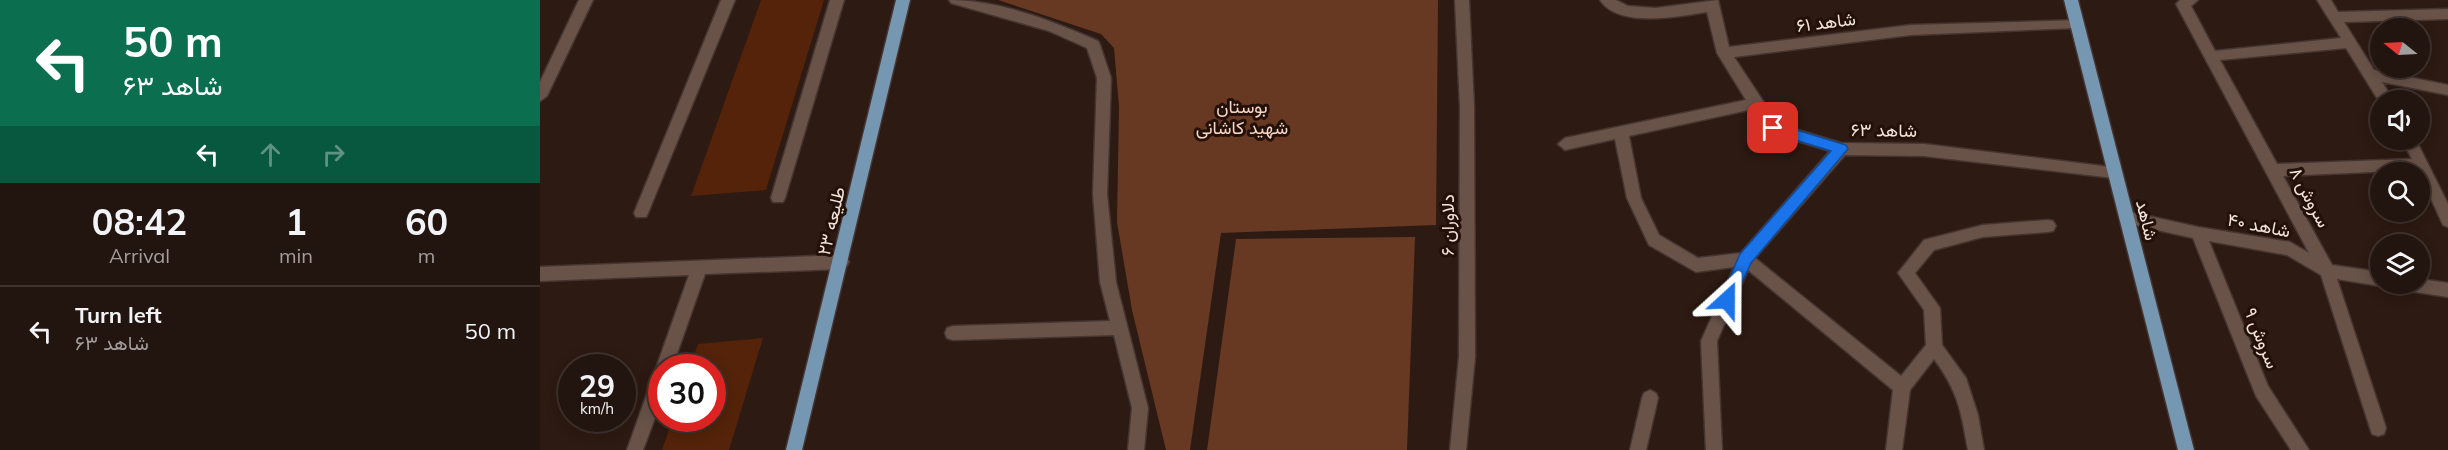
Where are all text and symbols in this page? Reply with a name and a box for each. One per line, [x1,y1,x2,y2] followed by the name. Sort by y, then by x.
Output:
[1795,7,1857,37] street label: شاهد ۶۱
[123,15,223,68] text: 50 m
[2370,18,2430,78] north arrow
[2370,18,2430,294] map controls
[24,24,102,102] icon: left
[123,68,222,102] text: شاهد ۶۳
[2370,90,2430,150] button: sound
[1196,95,1288,139] park label: بوستان شهید کاشانی
[1747,102,1798,153] pin
[1756,111,1789,144] icon: arrive
[1851,118,1917,142] street label: شاهد ۶۳
[191,138,224,171] icon: left
[254,138,287,171] icon: ahead
[317,138,350,171] icon: right
[2370,162,2430,222] button: search
[2284,163,2336,231] street label: سروش ۸
[812,185,850,257] street label: طلیعه ۲۳
[1436,194,1459,256] street label: دلاوران ۶
[2131,197,2163,243] street label: شاهد
[92,199,187,244] text: 08:42
[285,199,307,244] text: 1
[405,199,448,244] text: 60
[2226,208,2292,242] street label: شاهد ۴۰
[2370,234,2430,294] button: layers
[109,243,170,268] text: Arrival
[279,243,313,268] text: min
[418,243,435,268] text: m
[1695,268,1759,332] position arrow
[75,301,162,329] text: Turn left
[2239,304,2285,372] street label: سروش ۹
[24,315,57,348] icon: left
[465,317,516,345] text: 50 m
[75,330,149,355] text: شاهد ۶۳
[648,354,726,432] speed limit sign: 30
[579,367,615,405] text: 29
[580,399,614,418] text: km/h

